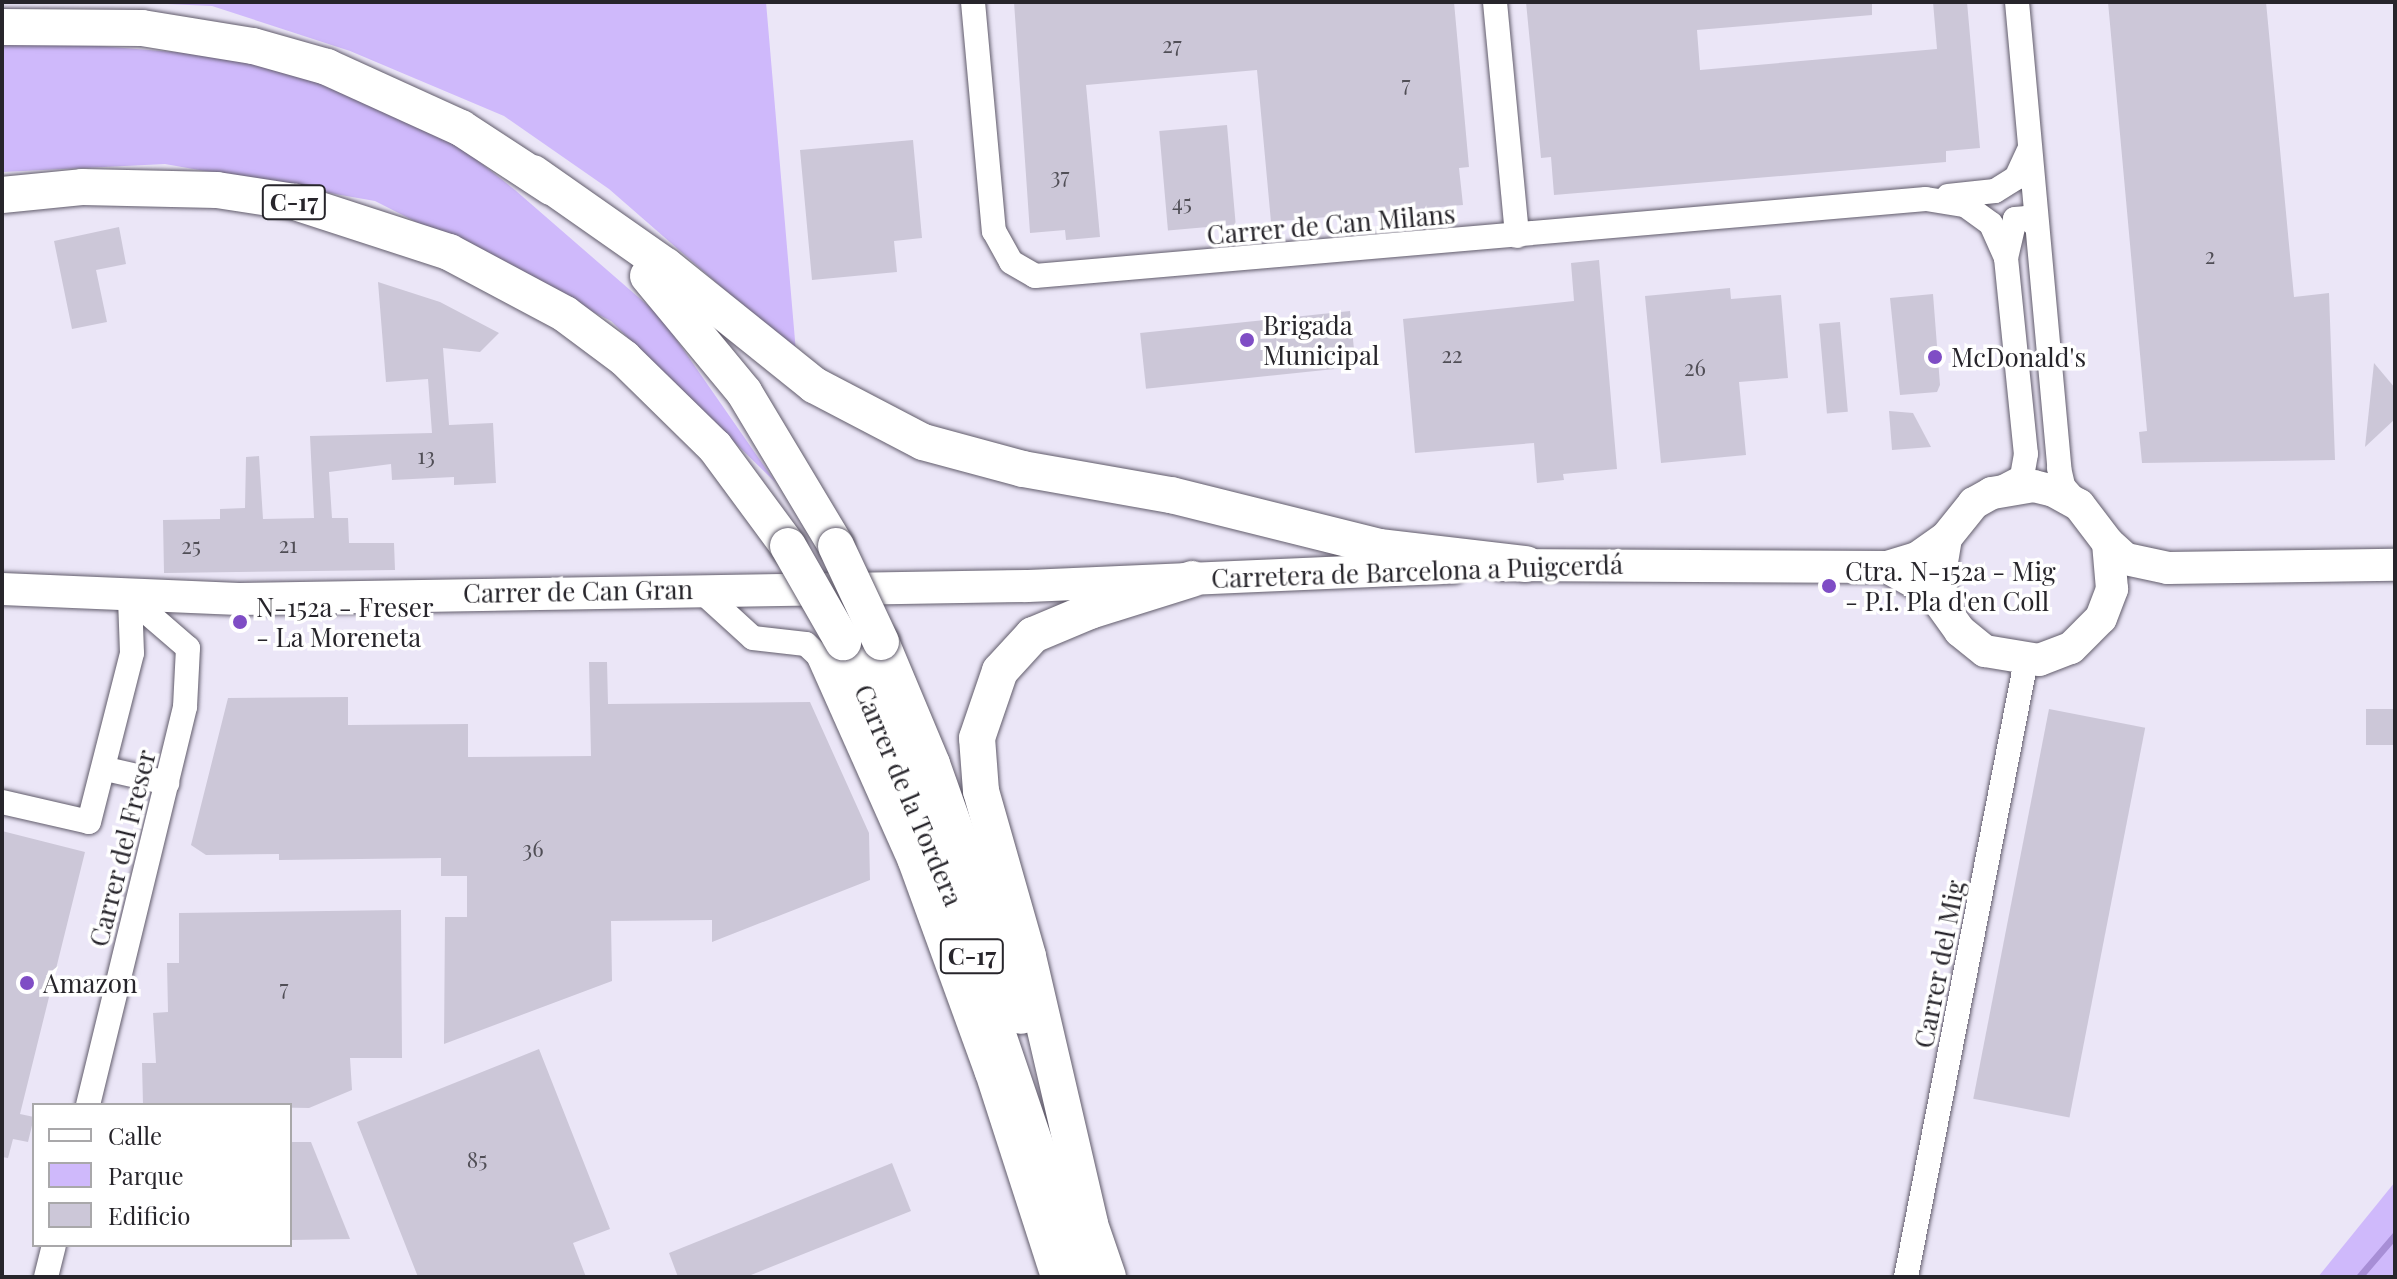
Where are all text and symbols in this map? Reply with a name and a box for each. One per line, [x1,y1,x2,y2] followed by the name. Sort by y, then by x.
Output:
[1162,32,1182,58] house number: 27
[1402,71,1410,97] house number: 7
[1051,163,1069,189] house number: 37
[260,182,328,222] road number: C-17
[1172,190,1192,216] house number: 45
[1205,198,1457,250] street label: Carrer de Can Milans
[2205,243,2215,269] house number: 2
[1263,309,1379,370] place label: Brigada Municipal
[1238,331,1256,349] marker: Brigada Municipal
[1951,341,2086,373] place label: McDonald's
[1441,342,1463,368] house number: 22
[1926,348,1944,366] marker: McDonald's
[1684,355,1706,381] house number: 26
[417,443,435,469] house number: 13
[279,532,297,558] house number: 21
[181,533,201,559] house number: 25
[1210,548,1624,594] street label: Carretera de Barcelona a Puigcerdá
[1845,555,2056,616] place label: Ctra. N-152a - Mig - P.I. Pla d'en Coll
[462,573,694,609] street label: Carrer de Can Gran
[1820,577,1838,595] marker: Ctra. N-152a - Mig - P.I. Pla d'en Coll
[256,591,434,652] place label: N-152a - Freser - La Moreneta
[231,613,249,631] marker: N-152a - Freser - La Moreneta
[848,679,970,911] street label: Carrer de la Tordera
[82,746,162,950] street label: Carrer del Freser
[522,836,544,862] house number: 36
[1907,877,1971,1051] street label: Carrer del Mig
[938,936,1006,976] road number: C-17
[43,967,138,999] place label: Amazon
[18,974,36,992] marker: Amazon
[280,975,288,1001] house number: 7
[32,1103,292,1247] legend
[108,1119,162,1151] text: Calle
[467,1147,487,1173] house number: 85
[108,1159,184,1191] text: Parque
[108,1199,190,1231] text: Edificio

